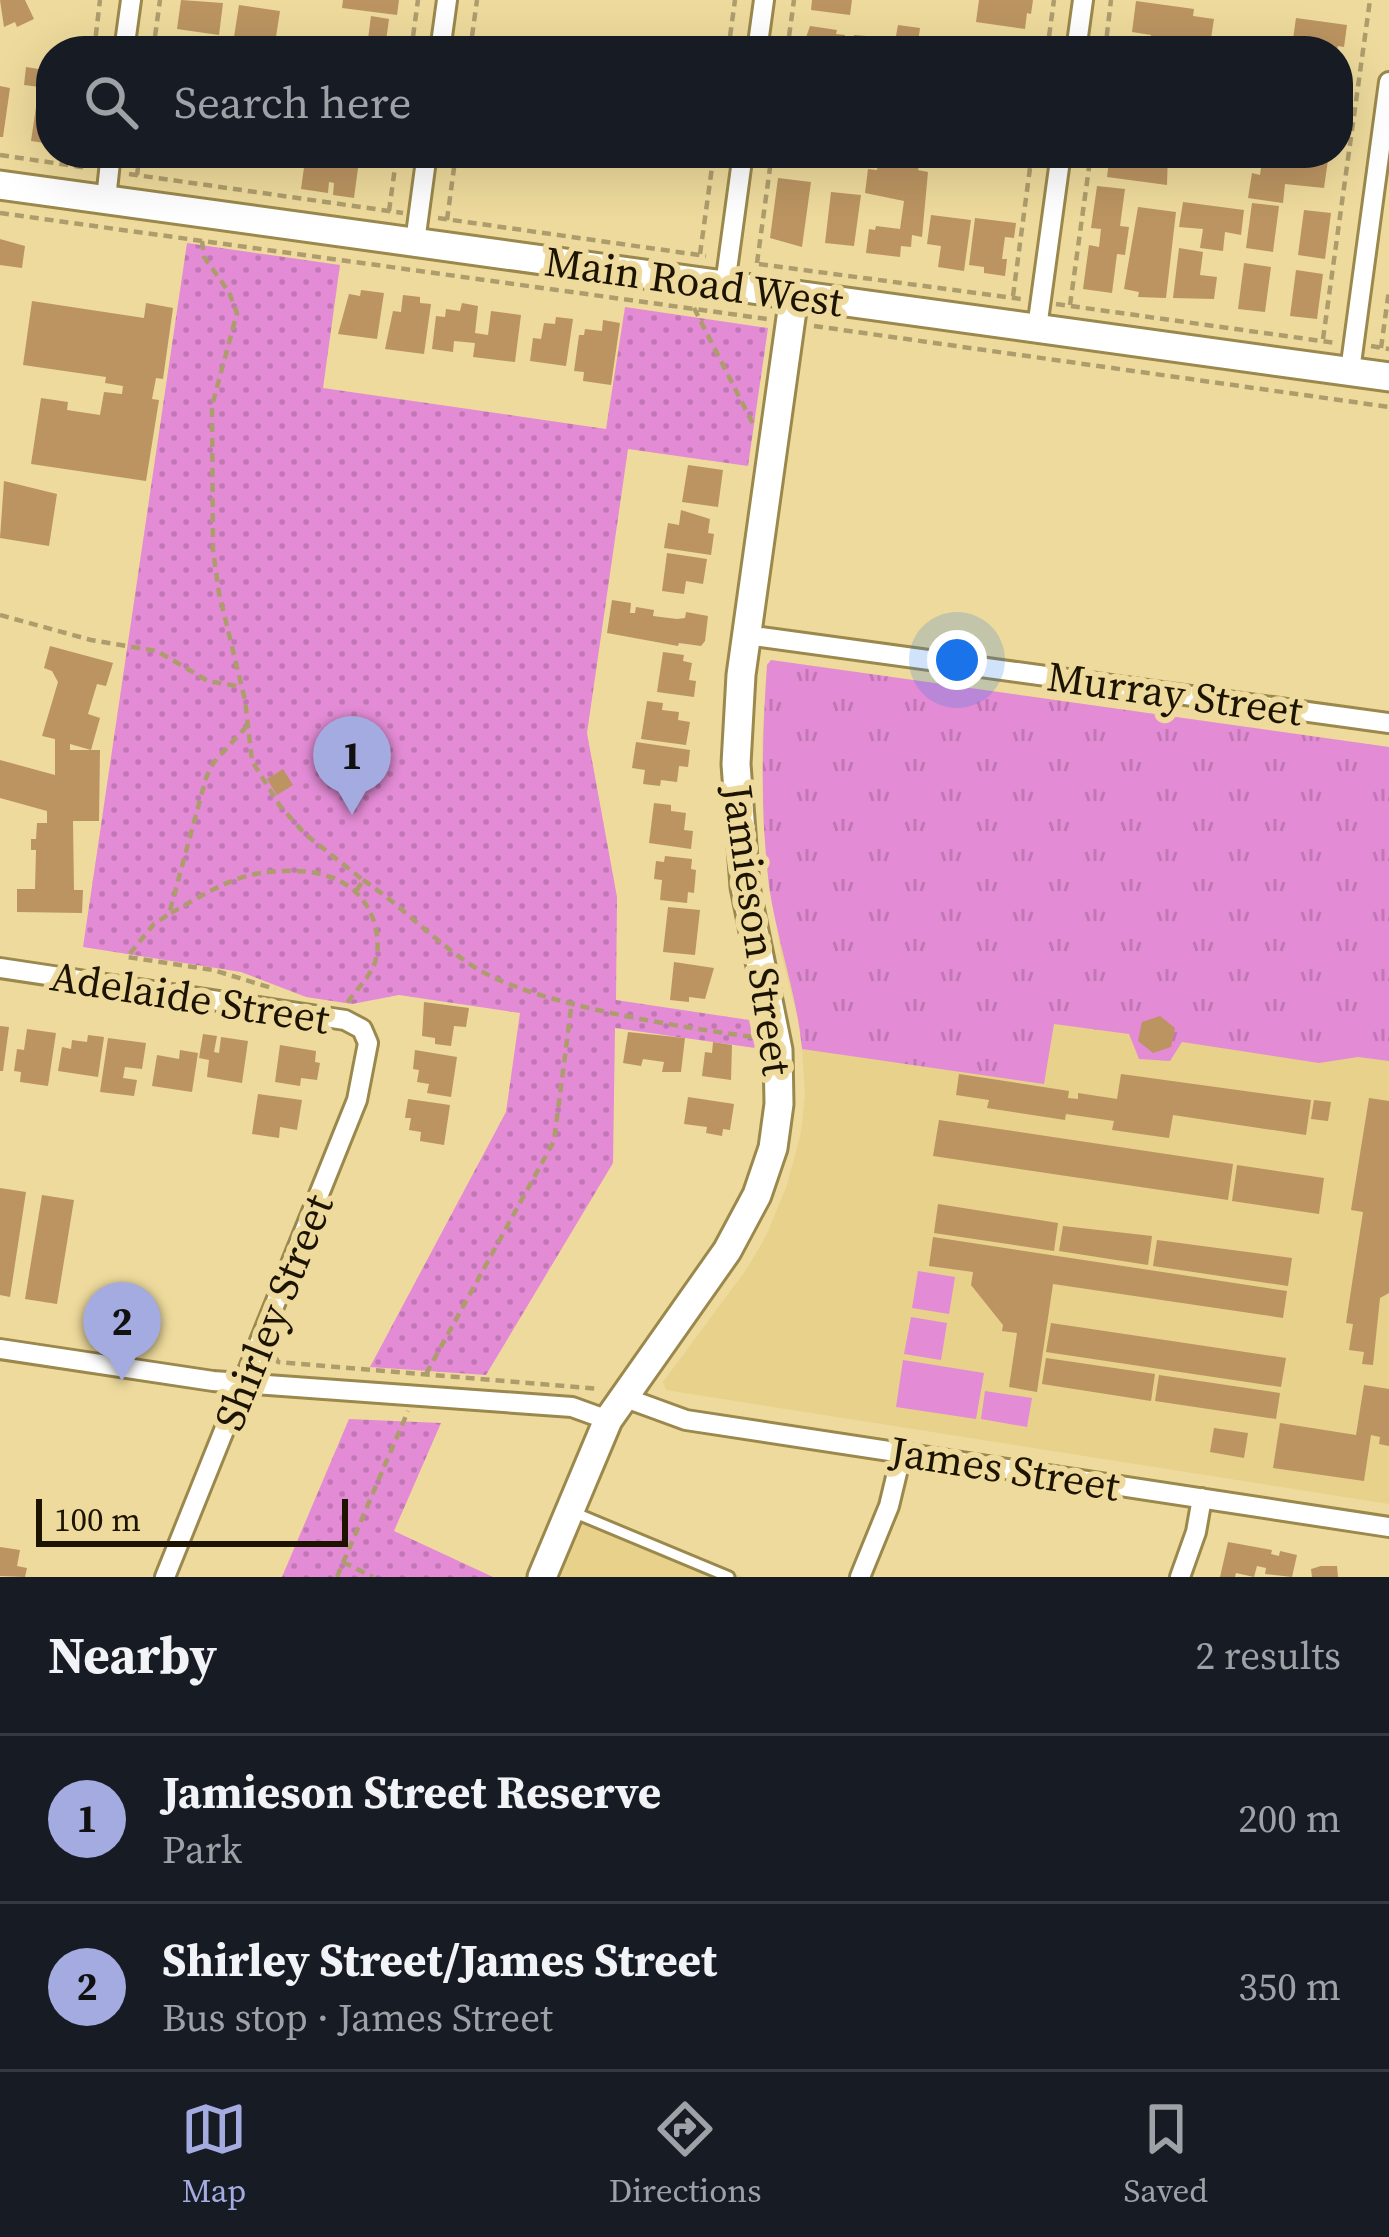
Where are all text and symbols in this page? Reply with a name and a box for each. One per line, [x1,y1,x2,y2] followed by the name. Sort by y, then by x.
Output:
[36,36,1353,168] search box
[78,69,144,135] icon: search
[174,71,411,133] text: Search here
[541,231,847,331] street label: Main Road West
[927,630,987,690] your location
[1044,646,1307,740] street label: Murray Street
[313,716,391,815] pin: 1
[709,780,807,1079] street label: Jamieson Street
[46,946,334,1048] street label: Adelaide Street
[199,1185,347,1439] street label: Shirley Street
[83,1282,161,1381] pin: 2
[885,1421,1124,1515] street label: James Street
[36,1493,348,1546] scale bar
[54,1497,141,1542] text: 100 m
[48,1620,217,1690] text: Nearby
[1196,1629,1341,1682] text: 2 results
[162,1761,661,1823] text: Jamieson Street Reserve
[76,1792,98,1845] text: 1
[1238,1792,1341,1845] text: 200 m
[162,1823,242,1876] text: Park
[162,1929,717,1991] text: Shirley Street/James Street
[76,1960,98,2013] text: 2
[1238,1960,1341,2013] text: 350 m
[162,1991,553,2044] text: Bus stop · James Street
[181,2096,247,2213] tab: Map
[609,2096,762,2213] tab: Directions
[1123,2096,1208,2213] tab: Saved

